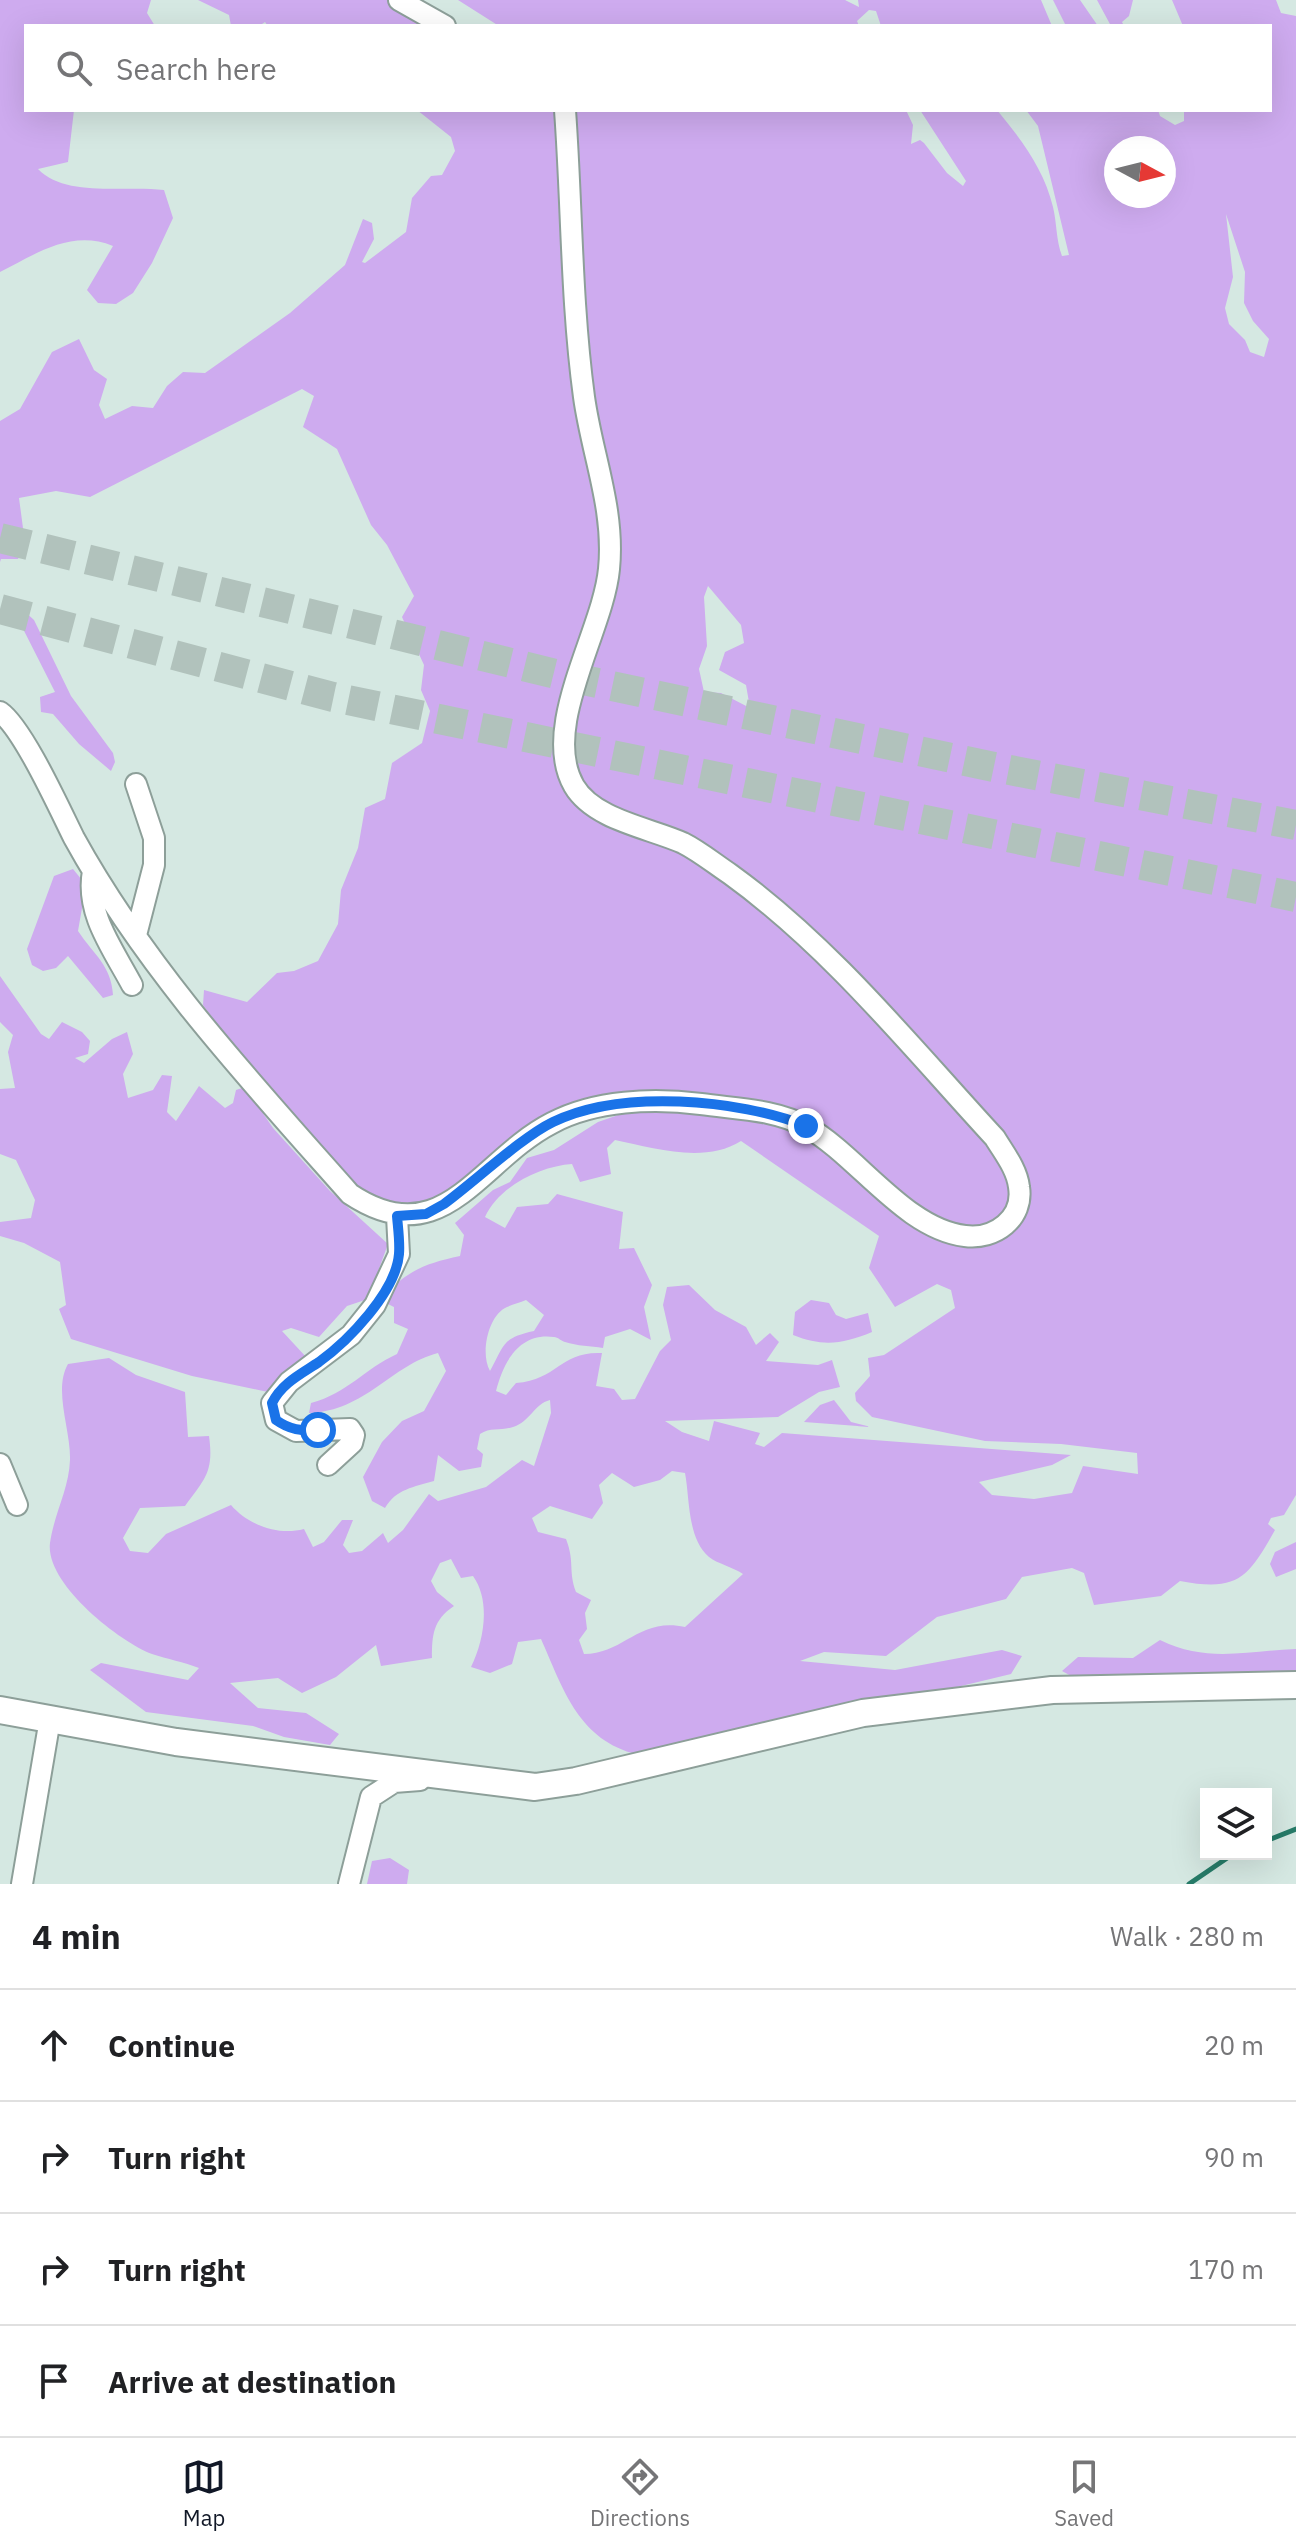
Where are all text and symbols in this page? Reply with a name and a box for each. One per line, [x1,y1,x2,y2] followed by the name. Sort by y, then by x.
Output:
[24,24,1272,112] search box
[52,46,96,90] icon: search
[116,49,277,88] text: Search here
[1104,136,1176,208] north arrow
[788,1108,824,1144] route end
[300,1412,336,1448] route start
[1200,1788,1272,1860] map controls
[1200,1788,1272,1860] button: layers
[32,1914,121,1958] text: 4 min
[1110,1919,1264,1953] text: Walk · 280 m
[32,2023,76,2067] icon: ahead
[108,2026,235,2065] text: Continue
[1204,2028,1264,2062] text: 20 m
[32,2135,76,2179] icon: right
[108,2138,246,2177] text: Turn right
[1204,2140,1264,2174] text: 90 m
[32,2247,76,2291] icon: right
[108,2250,246,2289] text: Turn right
[1188,2252,1264,2286] text: 170 m
[32,2359,76,2403] icon: arrive
[108,2362,396,2401] text: Arrive at destination
[182,2455,226,2532] tab: Map
[590,2455,690,2532] tab: Directions
[1054,2455,1114,2532] tab: Saved

